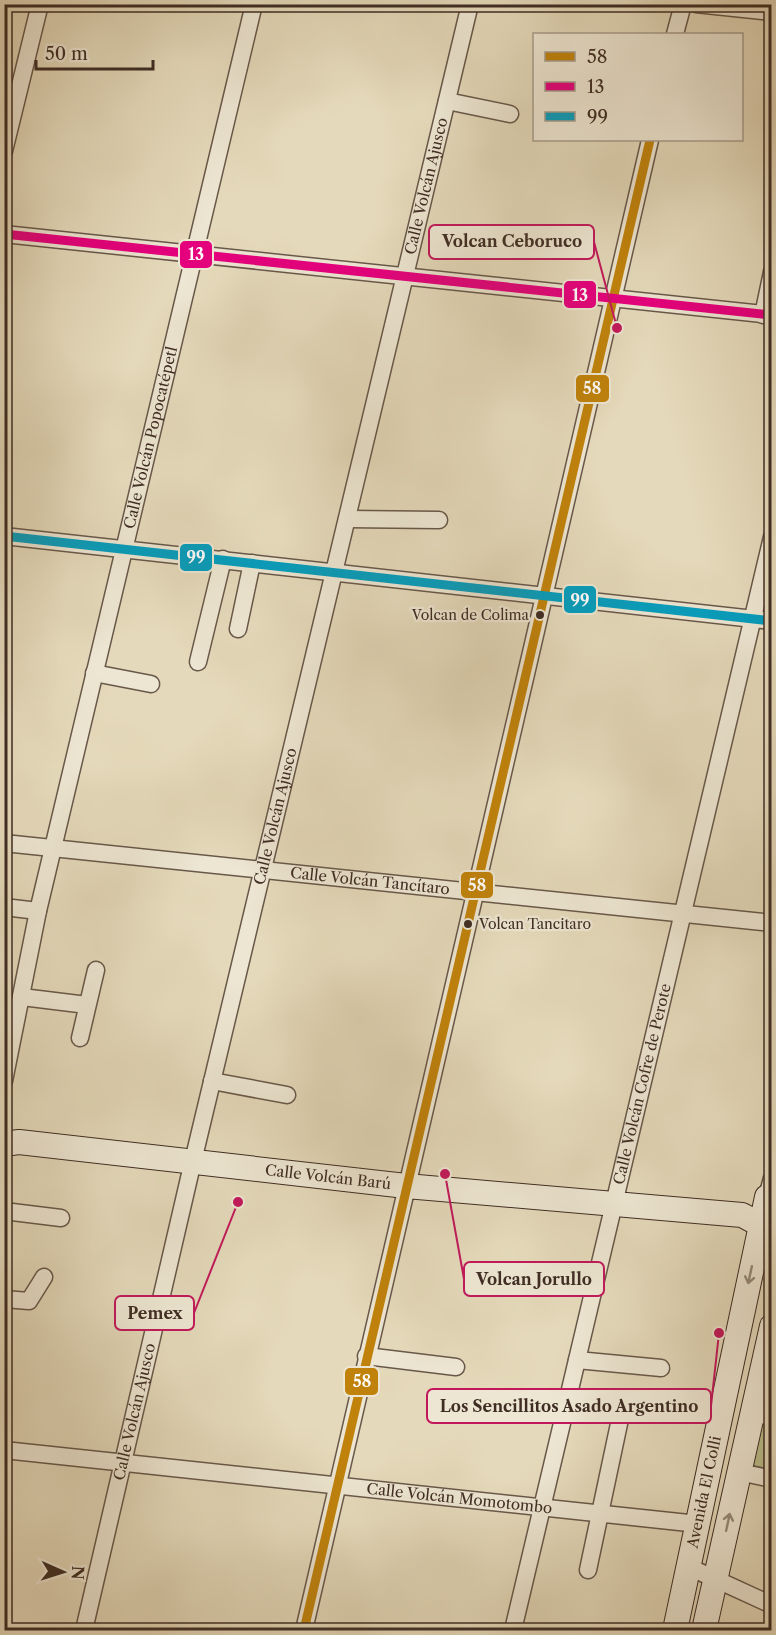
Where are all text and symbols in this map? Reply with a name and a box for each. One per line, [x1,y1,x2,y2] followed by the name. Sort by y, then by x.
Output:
[36,33,153,71] scale bar
[533,33,743,141] legend
[45,43,88,65] text: 50 m
[587,46,607,68] text: 58
[587,76,604,98] text: 13
[587,106,608,128] text: 99
[400,115,452,256] street label: Calle Volcán Ajusco
[429,225,594,259] callout: Volcan Ceboruco
[441,231,582,251] text: Volcan Ceboruco
[179,240,213,269] line badge: 13
[188,244,204,264] text: 13
[563,280,597,309] line badge: 13
[572,285,588,305] text: 13
[119,344,181,531] street label: Calle Volcán Popocatépetl
[575,374,610,403] line badge: 58
[583,378,601,398] text: 58
[179,543,213,572] line badge: 99
[186,547,206,567] text: 99
[563,585,597,614] line badge: 99
[570,590,590,610] text: 99
[411,606,530,624] place label: Volcan de Colima
[534,609,546,621] marker: Volcan de Colima
[249,746,301,887] street label: Calle Volcán Ajusco
[289,863,451,898] street label: Calle Volcán Tancítaro
[460,871,494,899] line badge: 58
[468,875,486,895] text: 58
[478,915,591,933] place label: Volcan Tancitaro
[462,918,474,930] marker: Volcan Tancitaro
[609,982,675,1186] street label: Calle Volcán Cofre de Perote
[264,1160,392,1193] street label: Calle Volcán Barú
[464,1262,604,1296] callout: Volcan Jorullo
[744,1265,755,1284] one-way arrow
[475,1269,592,1289] text: Volcan Jorullo
[115,1296,194,1330] callout: Pemex
[127,1303,183,1323] text: Pemex
[109,1341,159,1482] street label: Calle Volcán Ajusco
[344,1367,379,1396] line badge: 58
[353,1371,371,1391] text: 58
[427,1389,711,1423] callout: Los Sencillitos Asado Argentino
[440,1396,698,1416] text: Los Sencillitos Asado Argentino
[682,1434,725,1551] street label: Avenida El Colli
[366,1479,553,1517] street label: Calle Volcán Momotombo
[723,1513,734,1533] one-way arrow
[33,1542,93,1602] north arrow
[68,1565,88,1580] text: N

